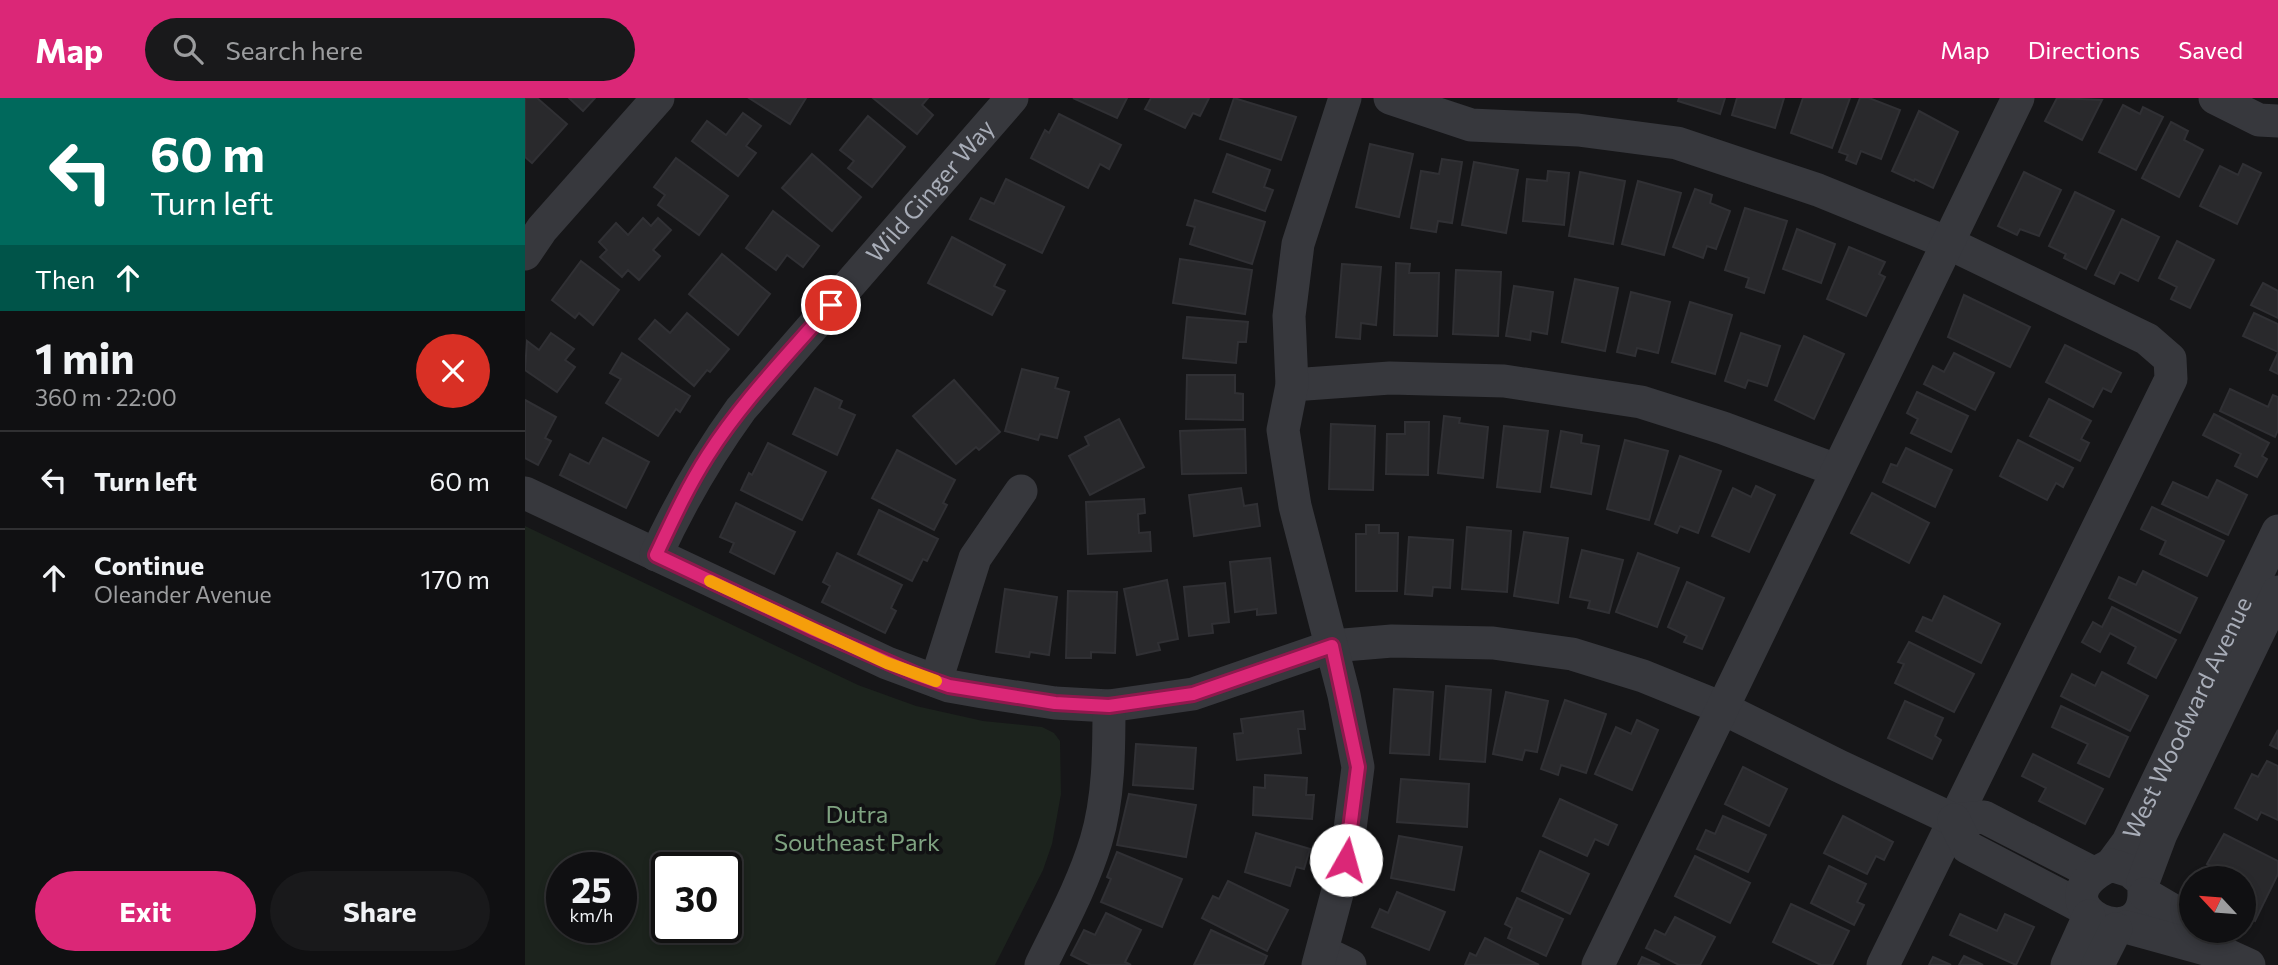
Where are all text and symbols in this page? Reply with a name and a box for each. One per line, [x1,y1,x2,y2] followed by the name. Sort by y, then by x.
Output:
[145,18,635,81] search box
[35,29,103,70] text: Map
[169,30,207,68] icon: search
[225,34,363,65] text: Search here
[1940,35,1990,64] text: Map
[2028,35,2140,64] text: Directions
[2178,35,2243,64] text: Saved
[859,113,1000,268] street label: Wild Ginger Way
[150,122,265,182] text: 60 m
[35,126,126,217] icon: left
[150,182,274,222] text: Turn left
[109,259,147,297] icon: ahead
[35,263,95,294] text: Then
[801,275,861,335] pin
[812,286,850,324] icon: arrive
[35,331,135,383] text: 1 min
[416,334,490,408] button: close
[35,383,177,411] text: 360 m · 22:00
[35,461,73,499] icon: left
[94,465,197,496] text: Turn left
[430,465,490,496] text: 60 m
[94,549,204,580] text: Continue
[35,559,73,597] icon: ahead
[421,563,490,594] text: 170 m
[94,580,272,608] text: Oleander Avenue
[2116,592,2257,843] street label: West Woodward Avenue
[774,799,940,856] park label: Dutra Southeast Park
[1309,823,1383,897] position arrow
[651,852,742,943] speed limit sign: 30
[2179,866,2256,943] north arrow
[2179,866,2256,943] map controls
[571,867,612,910] text: 25
[35,871,256,951] button: Exit
[270,871,490,951] button: Share
[570,904,613,926] text: km/h

